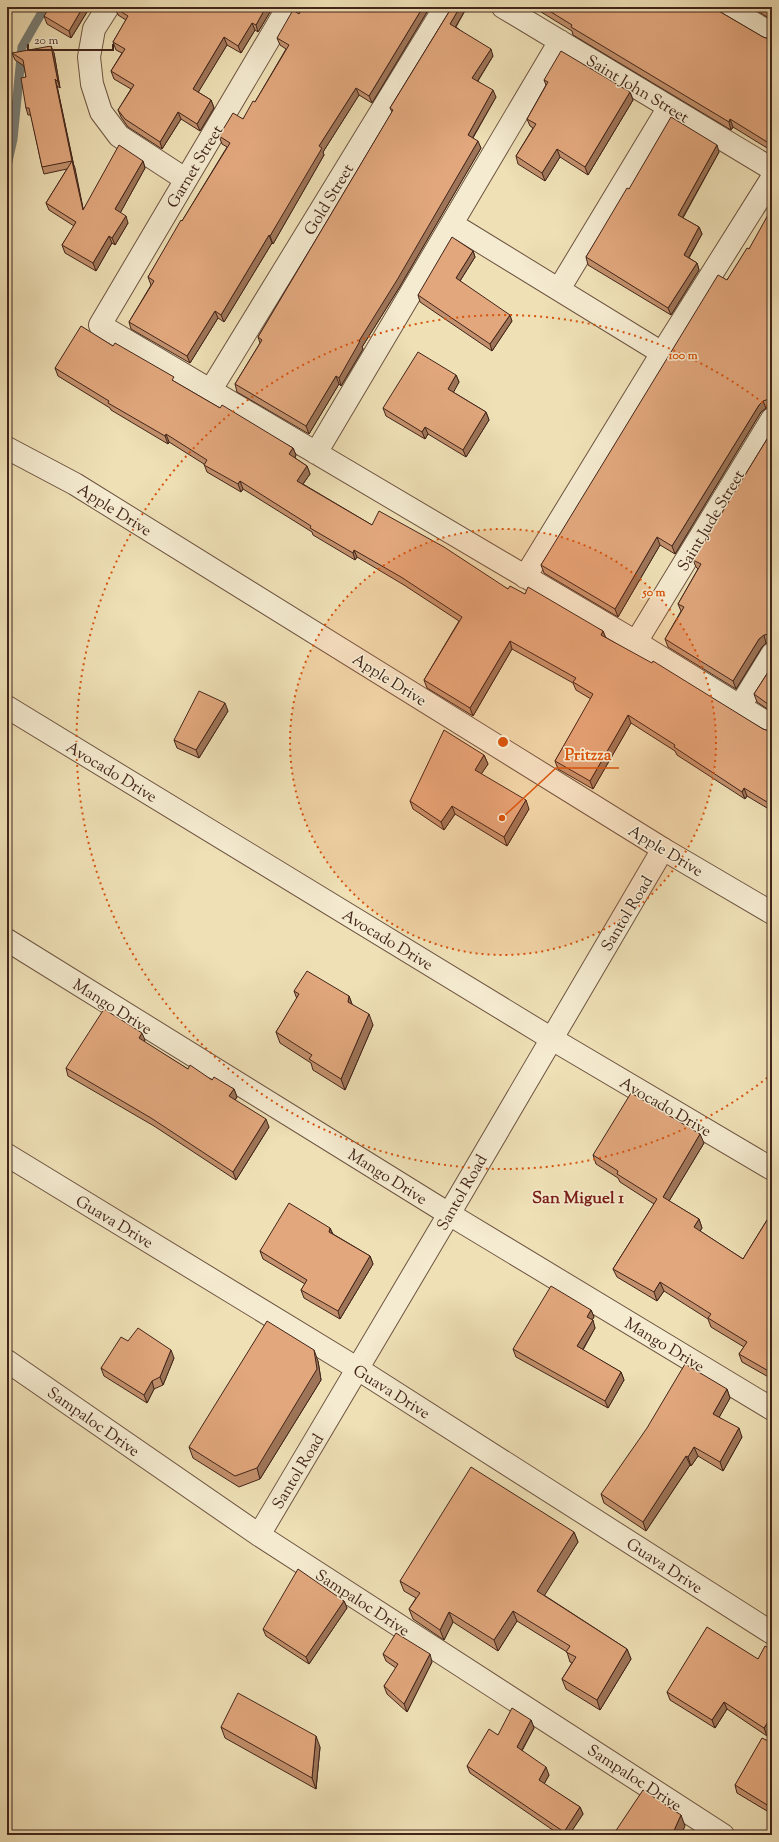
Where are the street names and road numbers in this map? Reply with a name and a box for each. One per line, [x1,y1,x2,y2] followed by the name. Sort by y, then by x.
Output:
[581,50,693,130] street label: Saint John Street
[162,121,230,213] street label: Garnet Street
[300,160,361,240] street label: Gold Street
[673,466,752,576] street label: Saint Jude Street
[72,479,155,543] street label: Apple Drive
[347,649,430,713] street label: Apple Drive
[61,737,161,809] street label: Avocado Drive
[623,821,707,884] street label: Apple Drive
[597,872,660,956] street label: Santol Road
[337,905,437,977] street label: Avocado Drive
[68,975,156,1042] street label: Mango Drive
[615,1073,715,1144] street label: Avocado Drive
[343,1145,431,1212] street label: Mango Drive
[432,1151,494,1235] street label: Santol Road
[70,1191,157,1255] street label: Guava Drive
[619,1313,708,1379] street label: Mango Drive
[348,1360,434,1426] street label: Guava Drive
[42,1383,144,1464] street label: Sampaloc Drive
[268,1430,331,1514] street label: Santol Road
[621,1534,706,1600] street label: Guava Drive
[310,1565,413,1643] street label: Sampaloc Drive
[582,1740,685,1818] street label: Sampaloc Drive

